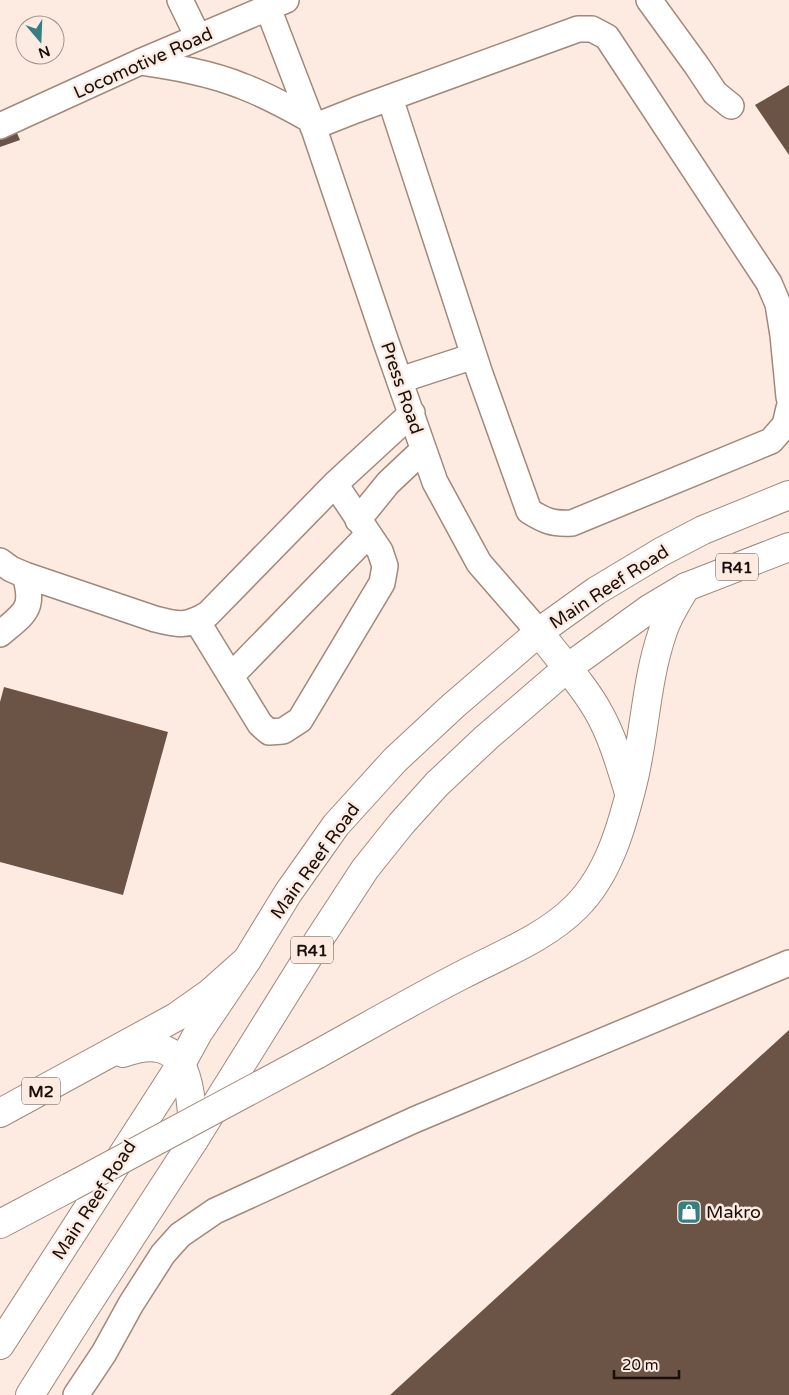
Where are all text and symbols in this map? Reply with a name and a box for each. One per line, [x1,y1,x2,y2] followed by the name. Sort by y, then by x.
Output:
[15,15,65,65] north arrow
[70,22,216,104] street label: Locomotive Road
[36,42,52,62] text: N
[376,339,428,437] street label: Press Road
[545,540,673,634] street label: Main Reef Road
[716,554,758,580] road number: R41
[266,799,364,923] street label: Main Reef Road
[291,936,333,964] road number: R41
[22,1078,60,1104] road number: M2
[47,1136,141,1264] street label: Main Reef Road
[676,1199,702,1225] shop icon: Makro
[706,1201,761,1223] place label: Makro
[614,1348,679,1380] scale bar
[622,1356,659,1374] text: 20 m

